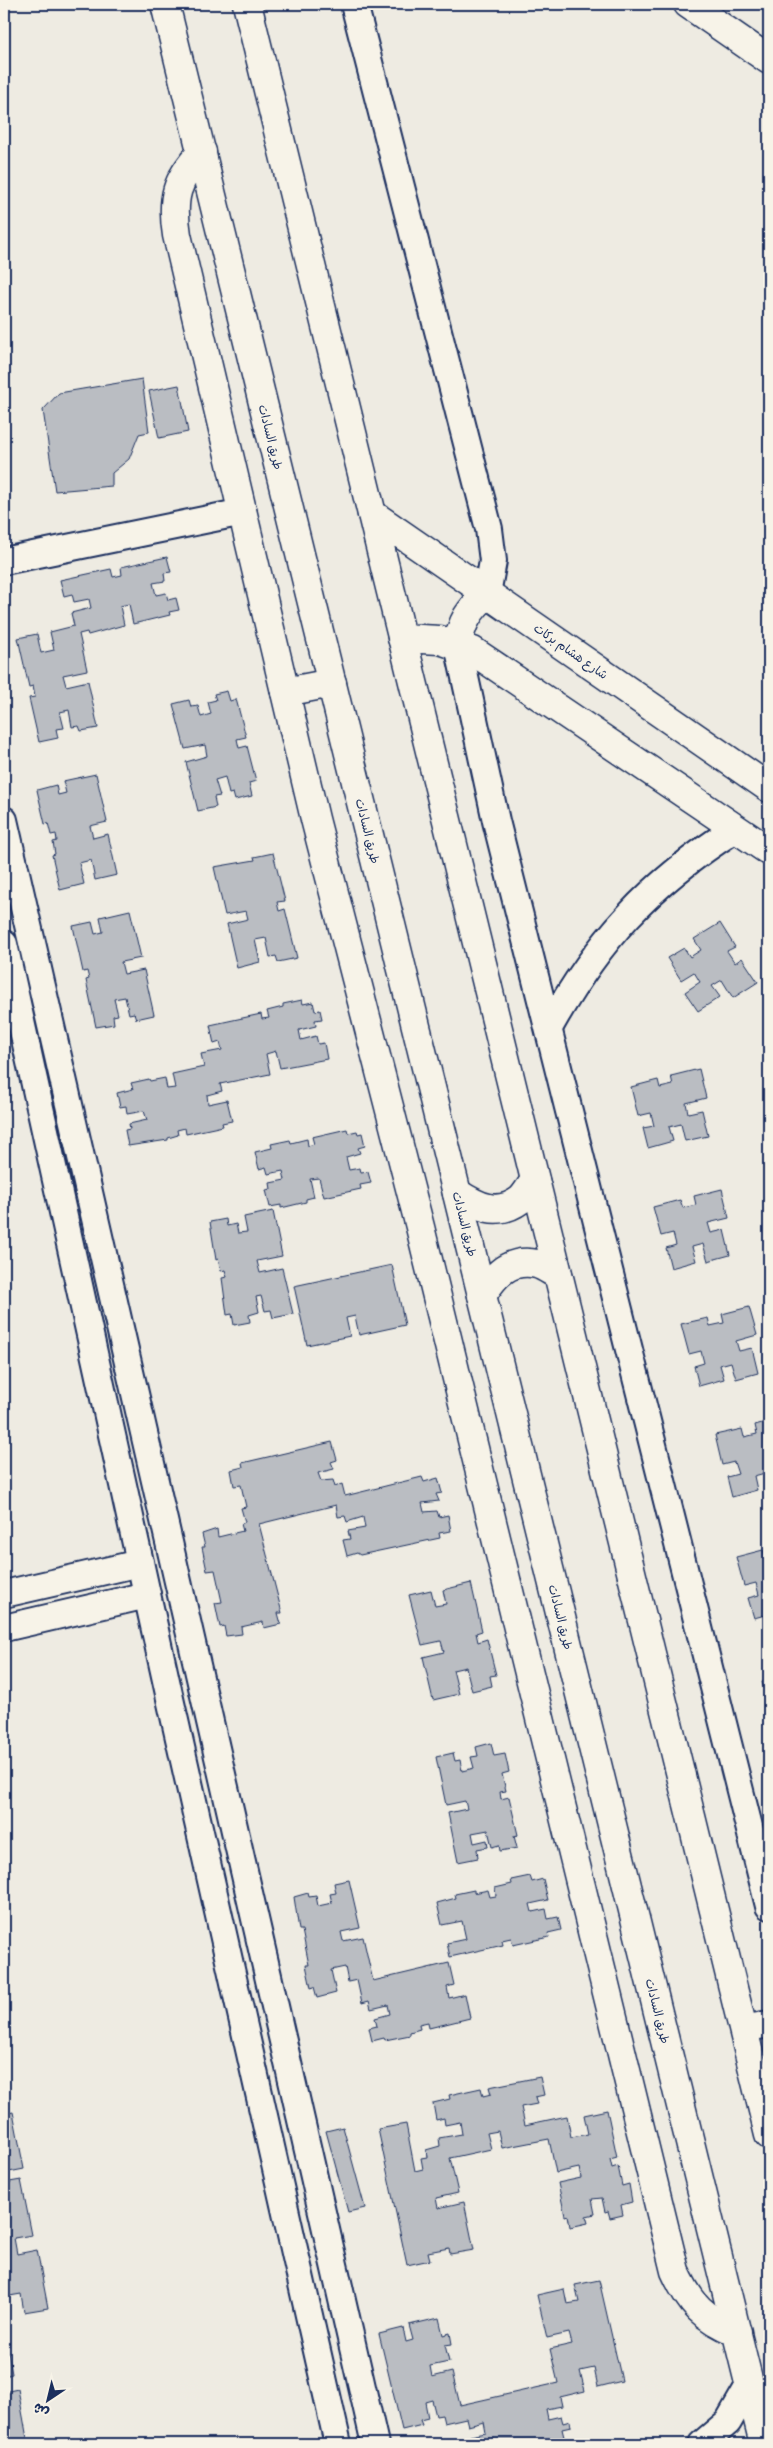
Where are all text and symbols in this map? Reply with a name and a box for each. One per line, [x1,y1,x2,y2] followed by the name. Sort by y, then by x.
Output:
[256,403,286,471] street label: طريق السادات
[530,620,611,684] street label: شارع هشام بركات
[353,797,383,865] street label: طريق السادات
[450,1190,480,1258] street label: طريق السادات
[546,1583,576,1651] street label: طريق السادات
[643,1977,673,2045] street label: طريق السادات
[22,2376,72,2426] north arrow
[29,2399,52,2422] text: ش

